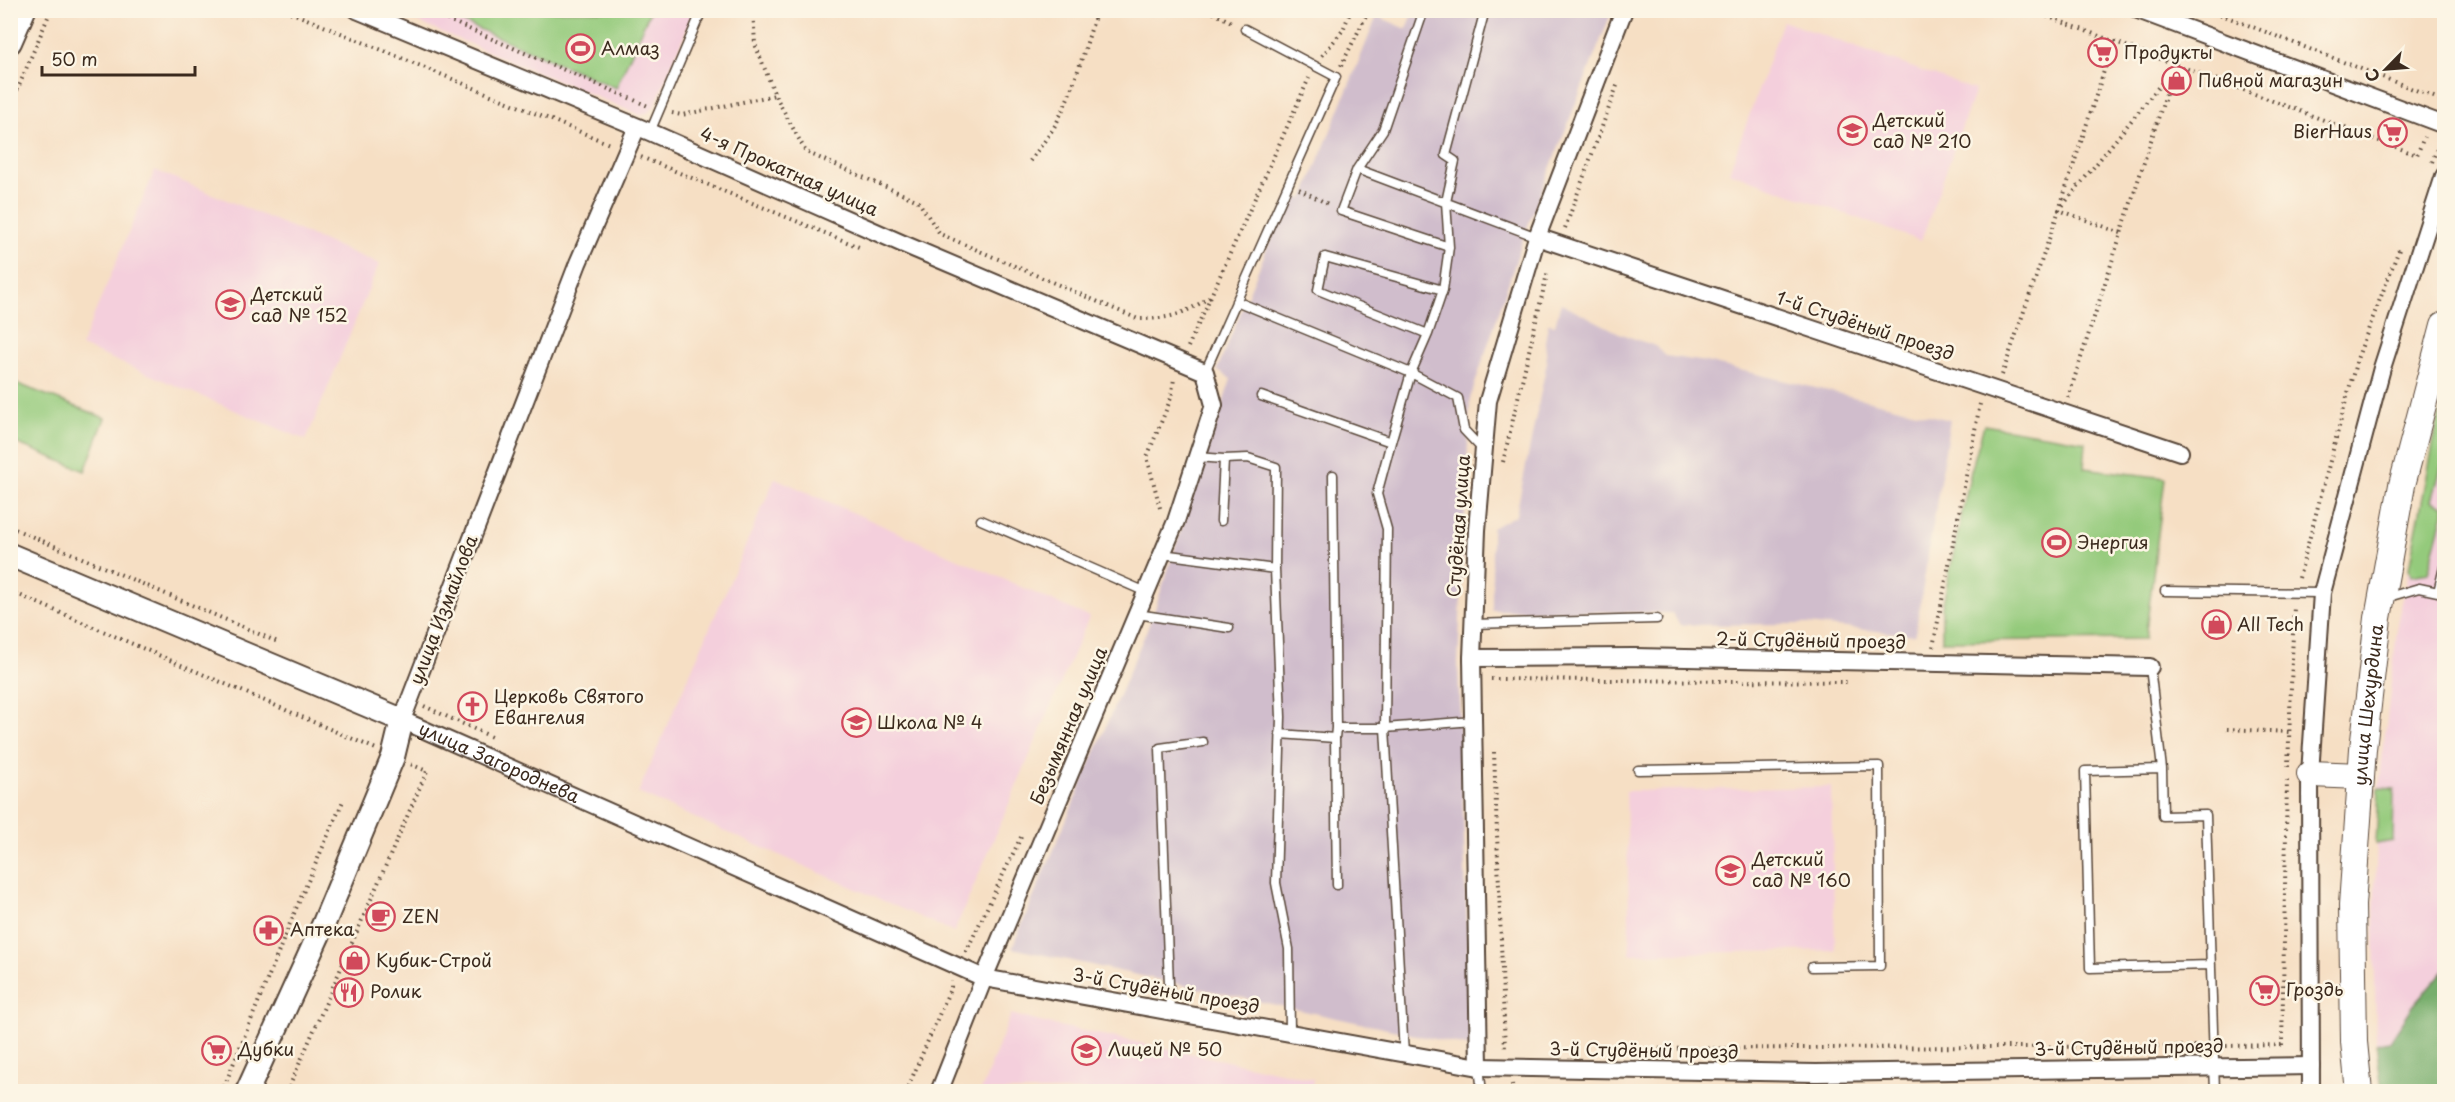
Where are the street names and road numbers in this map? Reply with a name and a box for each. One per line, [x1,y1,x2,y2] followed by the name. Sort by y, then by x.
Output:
[696,119,884,222] street label: 4-я Прокатная улица
[1773,283,1958,366] street label: 1-й Студёный проезд
[1439,453,1476,598] street label: Студёная улица
[402,530,484,688] street label: улица Измайлова
[2345,622,2389,787] street label: улица Шехурдина
[1716,624,1906,655] street label: 2-й Студёный проезд
[1022,642,1113,809] street label: Безымянная улица
[415,714,585,809] street label: улица Загороднева
[1071,960,1262,1019] street label: 3-й Студёный проезд
[2034,1031,2224,1062] street label: 3-й Студёный проезд
[1549,1034,1739,1065] street label: 3-й Студёный проезд

